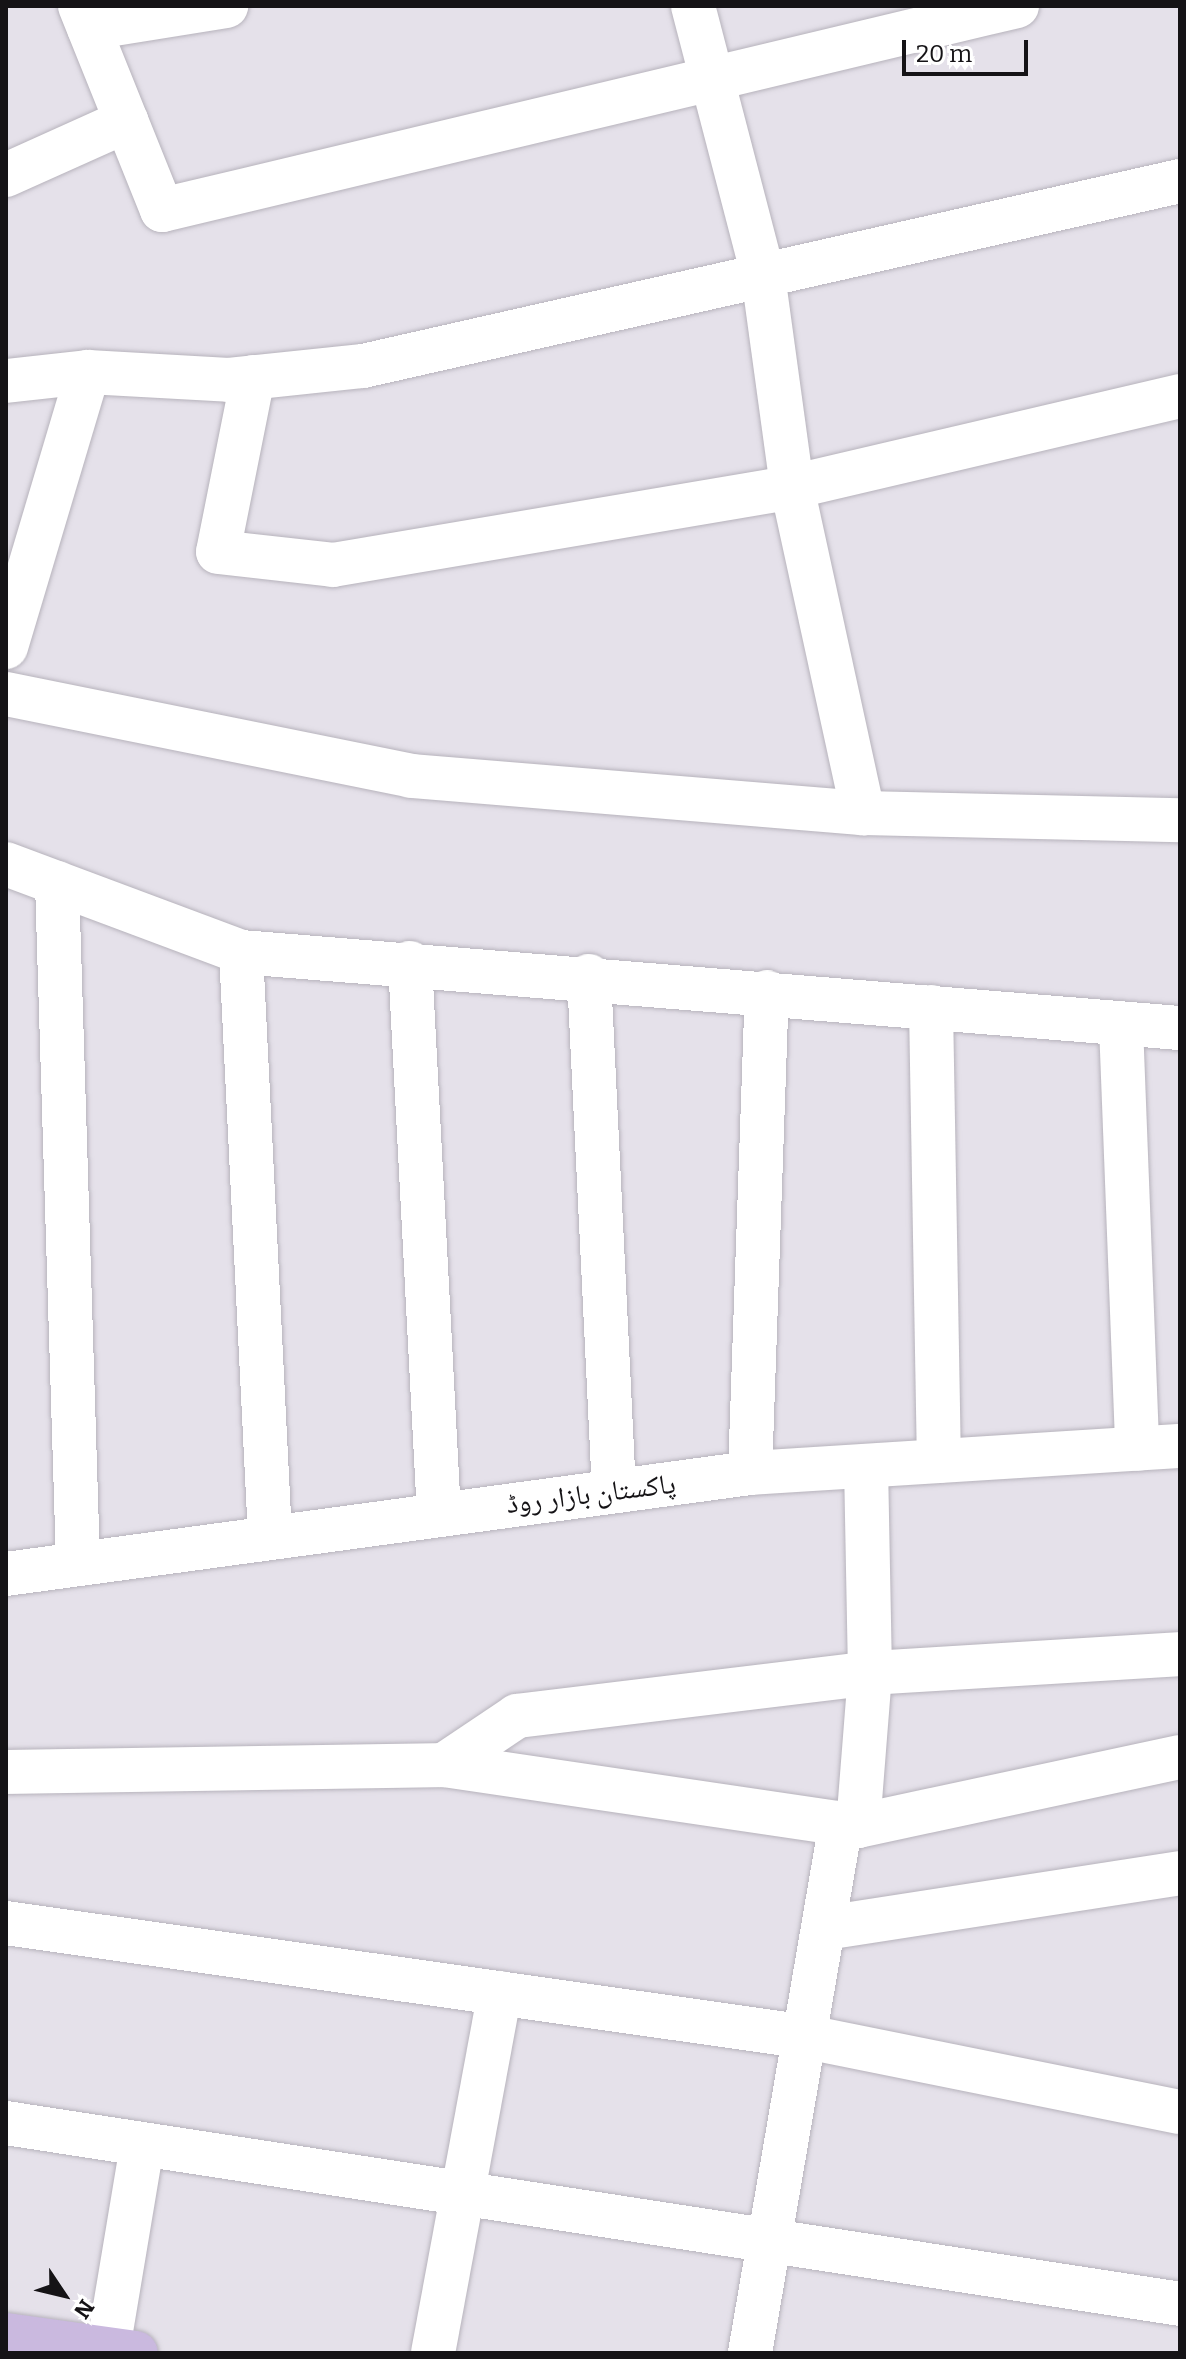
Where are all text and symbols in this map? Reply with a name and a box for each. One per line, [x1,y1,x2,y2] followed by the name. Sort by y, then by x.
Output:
[906,24,1032,74] scale bar
[916,40,972,68] text: 20 m
[504,1467,678,1521] street label: پاکستان بازار روڈ
[24,2255,104,2335] north arrow
[68,2294,100,2324] text: N

